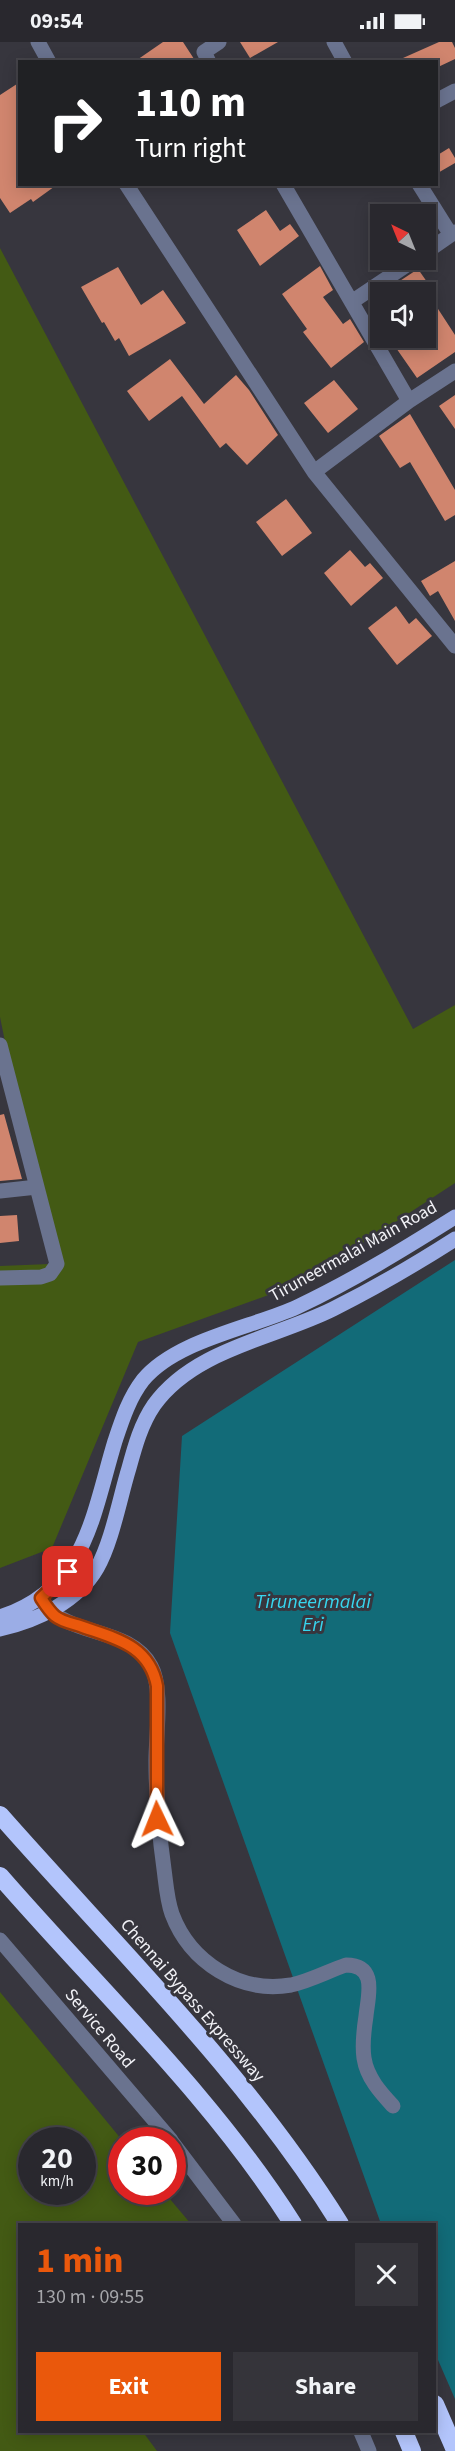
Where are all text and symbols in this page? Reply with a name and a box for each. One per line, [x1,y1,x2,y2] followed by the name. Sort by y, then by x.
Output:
[30,5,83,37] text: 09:54
[135,73,246,133] text: 110 m
[36,84,114,162] icon: right
[135,129,246,168] text: Turn right
[370,204,436,270] north arrow
[370,204,436,348] map controls
[370,282,436,348] button: sound
[265,1195,442,1308] street label: Tiruneermalai Main Road
[42,1546,93,1597] pin
[51,1555,84,1588] icon: arrive
[255,1588,371,1639] water label: Tiruneermalai Eri
[125,1787,189,1851] position arrow
[115,1913,271,2088] street label: Chennai Bypass Expressway
[59,1983,140,2074] street label: Service Road
[108,2127,186,2205] speed limit sign: 30
[41,2137,73,2180] text: 20
[40,2171,74,2192] text: km/h
[36,2235,124,2286] text: 1 min
[355,2243,418,2306] button: close
[36,2283,144,2311] text: 130 m · 09:55
[36,2352,221,2421] button: Exit
[233,2352,418,2421] button: Share

